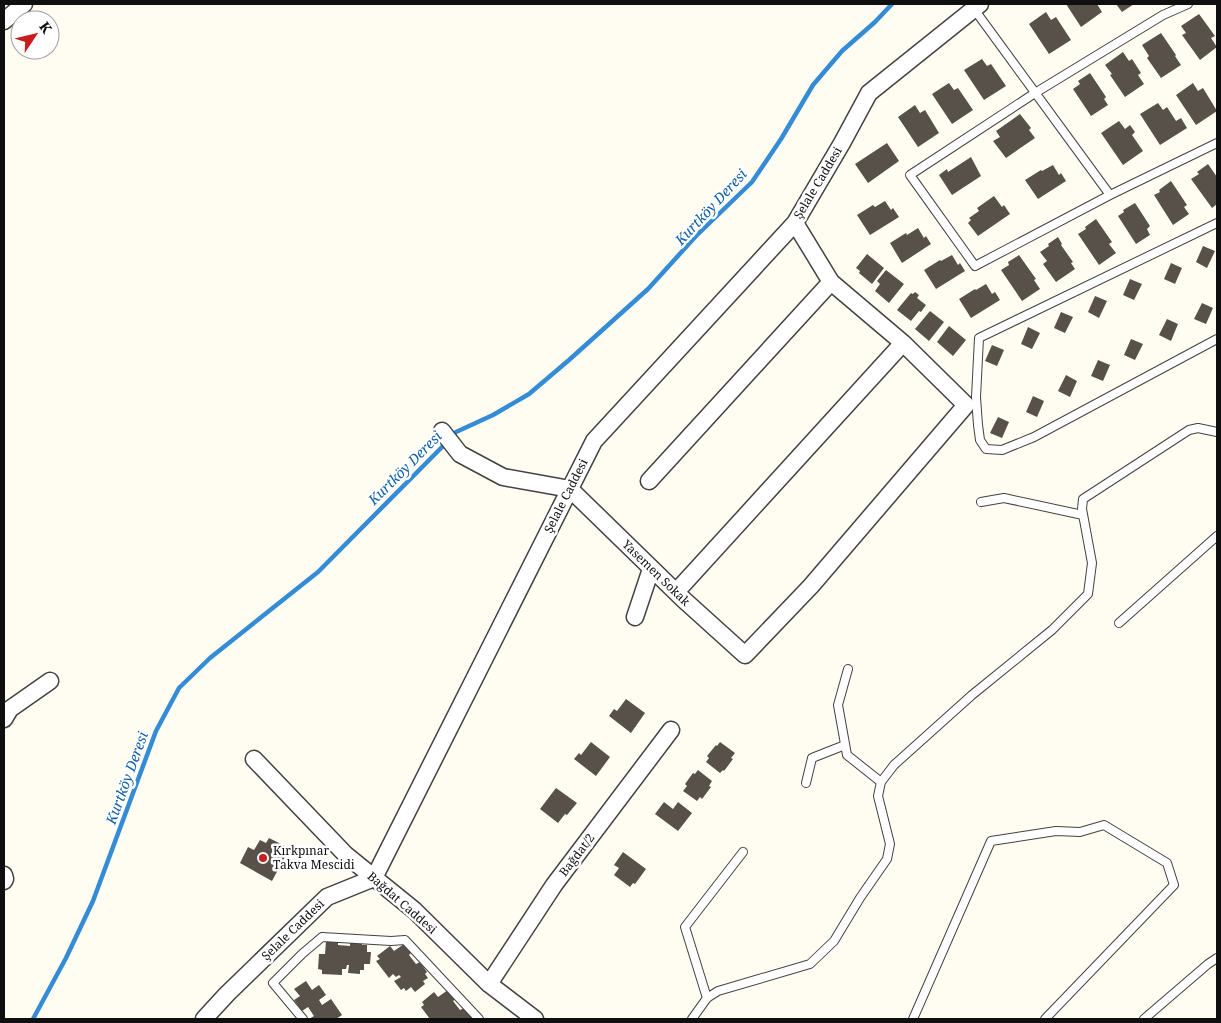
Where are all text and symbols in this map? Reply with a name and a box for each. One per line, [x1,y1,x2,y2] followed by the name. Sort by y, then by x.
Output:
[10,10,60,60] north arrow
[35,18,57,38] text: K
[789,143,846,222] street label: Şelale Caddesi
[670,164,751,249] water label: Kurtköy Deresi
[363,426,446,509] water label: Kurtköy Deresi
[540,456,592,536] street label: Şelale Caddesi
[618,535,695,610] street label: Yasemen Sokak
[101,728,152,828] water label: Kurtköy Deresi
[555,830,598,880] street label: Bağdat/2
[273,842,355,873] place label: Kırkpınar Takva Mescidi
[257,852,269,864] marker: Kırkpınar Takva Mescidi
[364,868,441,938] street label: Bağdat Caddesi
[258,895,328,964] street label: Şelale Caddesi

